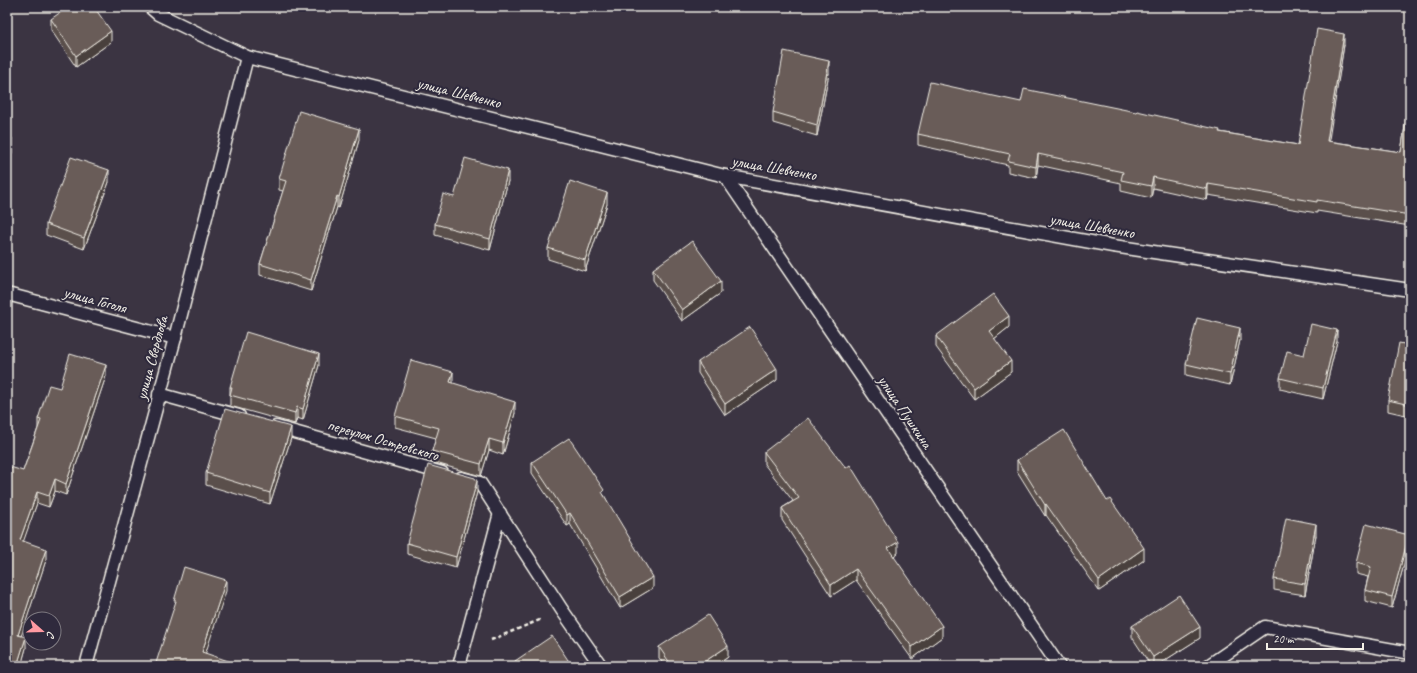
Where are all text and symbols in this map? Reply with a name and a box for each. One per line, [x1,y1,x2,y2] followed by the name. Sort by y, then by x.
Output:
[414,73,504,113] street label: улица Шевченко
[729,151,819,186] street label: улица Шевченко
[1047,209,1137,244] street label: улица Шевченко
[61,282,130,318] street label: улица Гоголя
[131,313,173,403] street label: улица Свердлова
[873,371,938,454] street label: улица Пушкина
[325,415,442,466] street label: переулок Островского
[22,611,62,651] north arrow
[1267,625,1363,651] scale bar
[43,629,59,641] text: С
[1273,631,1295,647] text: 20 m

